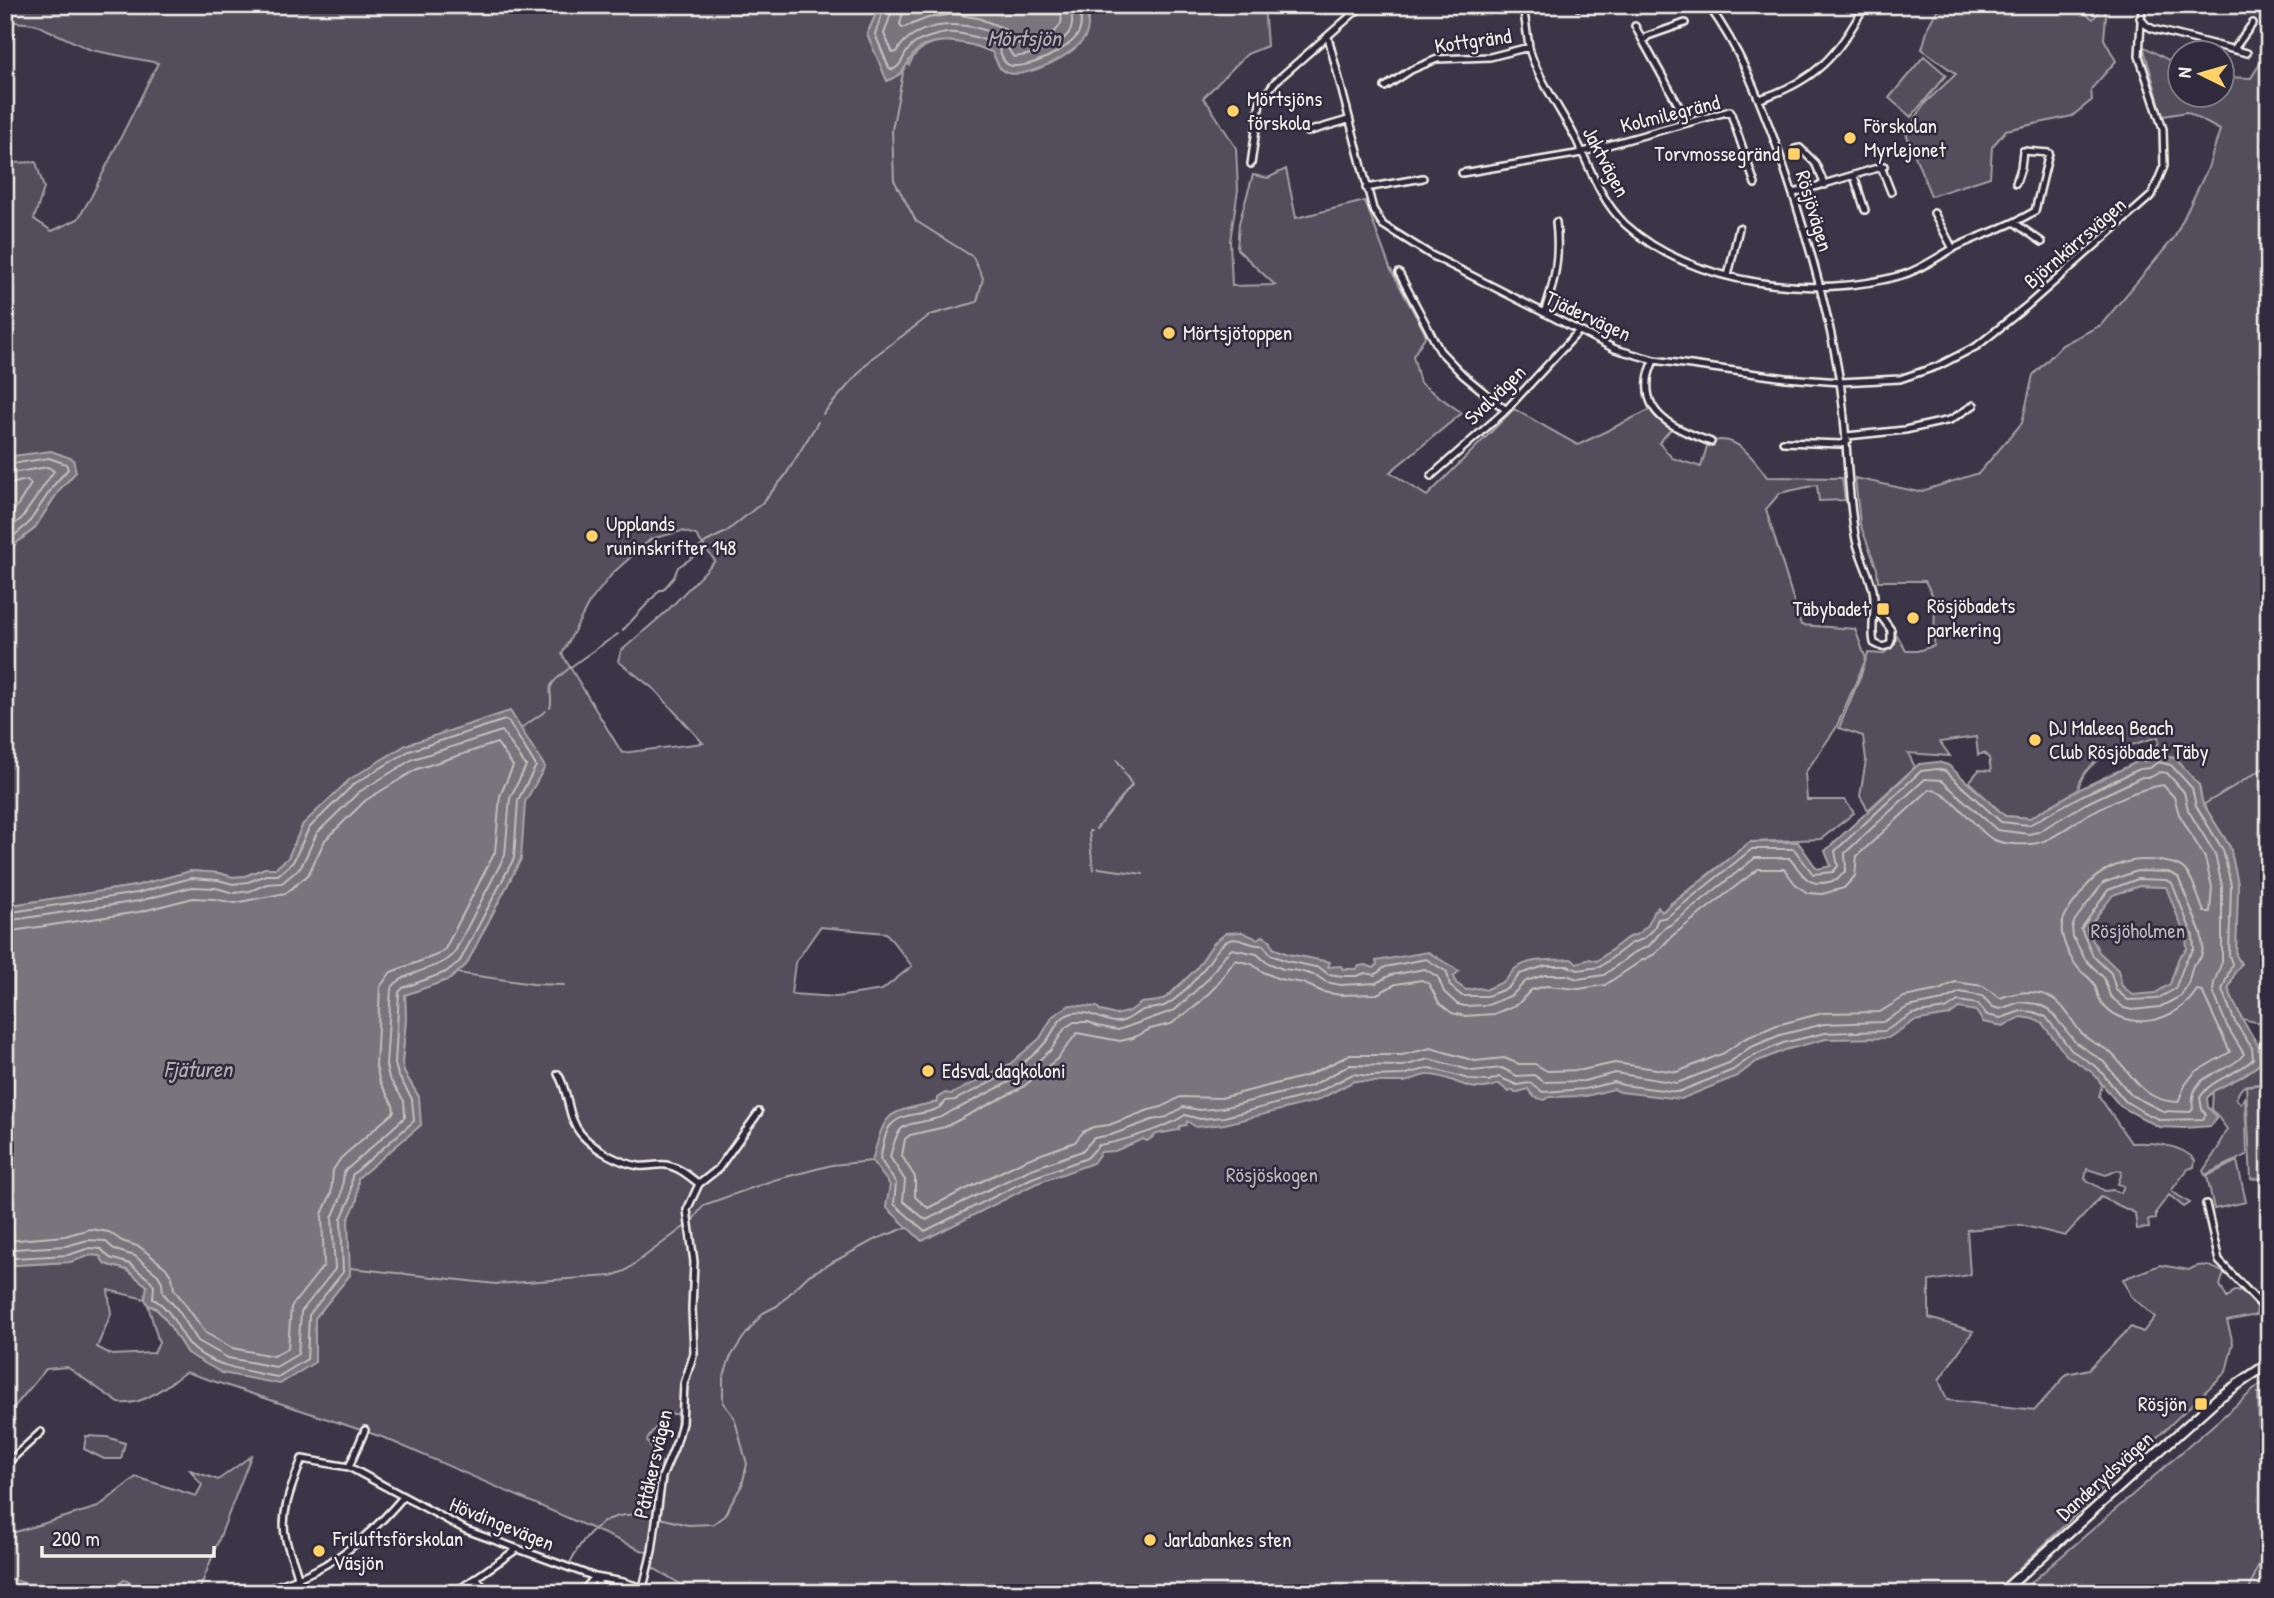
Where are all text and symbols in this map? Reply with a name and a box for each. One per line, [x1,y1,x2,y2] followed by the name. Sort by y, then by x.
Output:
[1433,21,1513,60] street label: Kottgränd
[987,22,1062,53] water label: Mörtsjön
[2166,38,2236,108] north arrow
[2171,66,2197,79] text: N
[1247,84,1322,137] place label: Mörtsjöns förskola
[1617,87,1723,140] street label: Kolmilegränd
[1225,103,1241,119] marker: Mörtsjöns förskola
[1863,111,1947,164] place label: Förskolan Myrlejonet
[1576,122,1637,202] street label: Jaktvägen
[1842,130,1858,146] marker: Förskolan Myrlejonet
[1655,139,1780,168] place label: Torvmossegränd
[1786,146,1802,162] marker: Torvmossegränd
[1788,167,1841,255] street label: Rösjövägen
[2017,190,2132,295] street label: Björnkärrsvägen
[1541,283,1636,348] street label: Tjädervägen
[1183,318,1292,347] place label: Mörtsjötoppen
[1161,325,1177,341] marker: Mörtsjötoppen
[1457,358,1532,431] street label: Svalvägen
[606,509,736,562] place label: Upplands runinskrifter 148
[584,528,600,544] marker: Upplands runinskrifter 148
[1927,591,2015,644] place label: Rösjöbadets parkering
[1793,594,1870,623] place label: Täbybadet
[1875,601,1891,617] marker: Täbybadet
[1905,610,1921,626] marker: Rösjöbadets parkering
[2049,713,2209,766] place label: DJ Maleeq Beach Club Rösjöbadet Täby
[2027,732,2043,748] marker: DJ Maleeq Beach Club Rösjöbadet Täby
[2091,916,2185,945] park label: Rösjöholmen
[164,1053,234,1084] water label: Fjäturen
[942,1056,1066,1085] place label: Edsval dagkoloni
[920,1063,936,1079] marker: Edsval dagkoloni
[1226,1160,1318,1189] park label: Rösjöskogen
[2138,1389,2187,1418] place label: Rösjön
[2193,1396,2209,1412] marker: Rösjön
[626,1407,679,1521] street label: Påtåkersvägen
[2050,1424,2159,1527] street label: Danderydsvägen
[445,1489,559,1558] street label: Hövdingevägen
[42,1514,214,1558] scale bar
[52,1524,100,1553] text: 200 m
[332,1524,463,1577] place label: Friluftsförskolan Väsjön
[1164,1525,1291,1554] place label: Jarlabankes sten
[1142,1532,1158,1548] marker: Jarlabankes sten
[311,1543,327,1559] marker: Friluftsförskolan Väsjön

